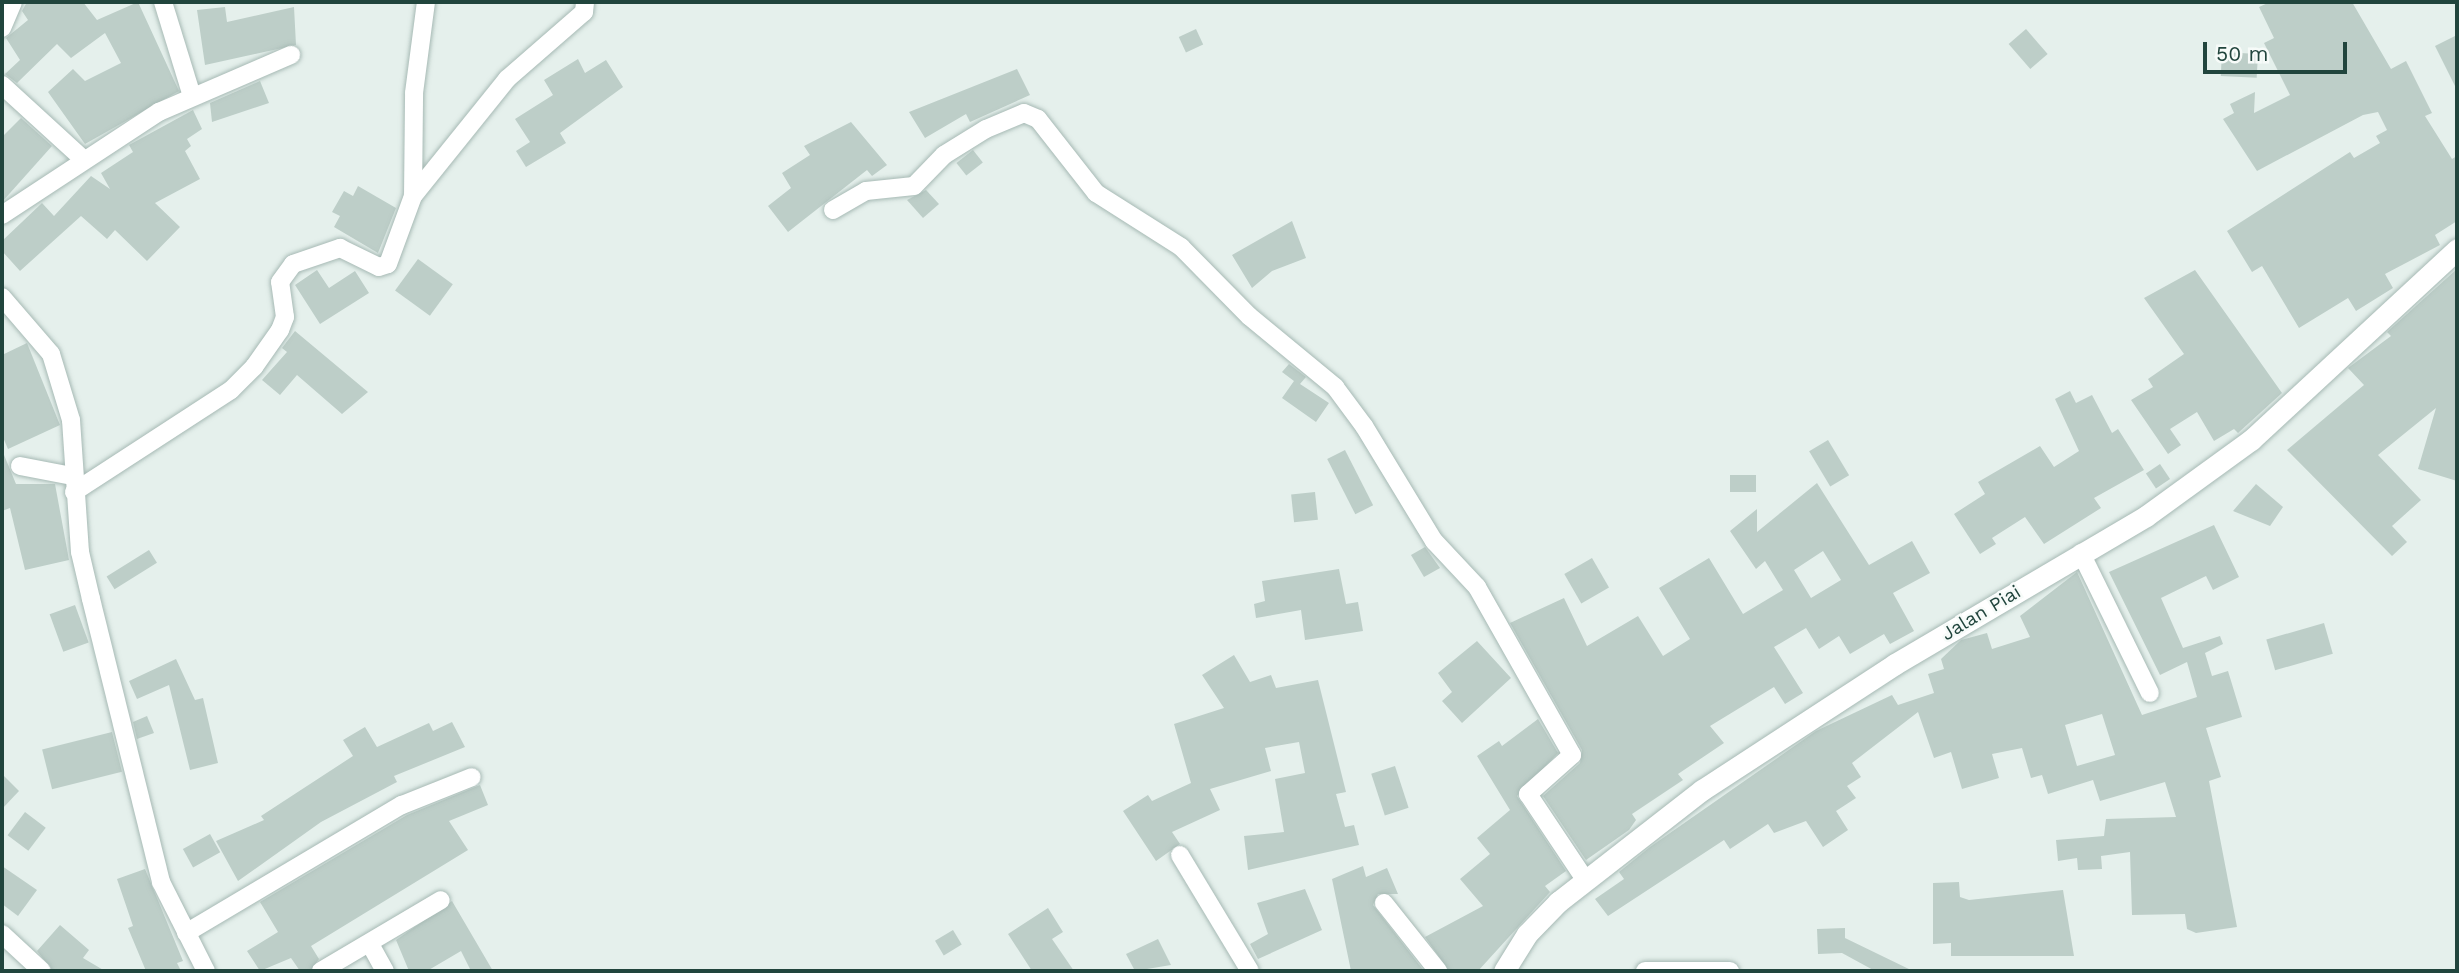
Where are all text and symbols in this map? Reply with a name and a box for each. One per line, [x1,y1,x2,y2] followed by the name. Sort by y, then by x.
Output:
[2207,28,2350,72] scale bar
[2216,41,2268,66] text: 50 m
[1937,580,2025,646] street label: Jalan Piai

